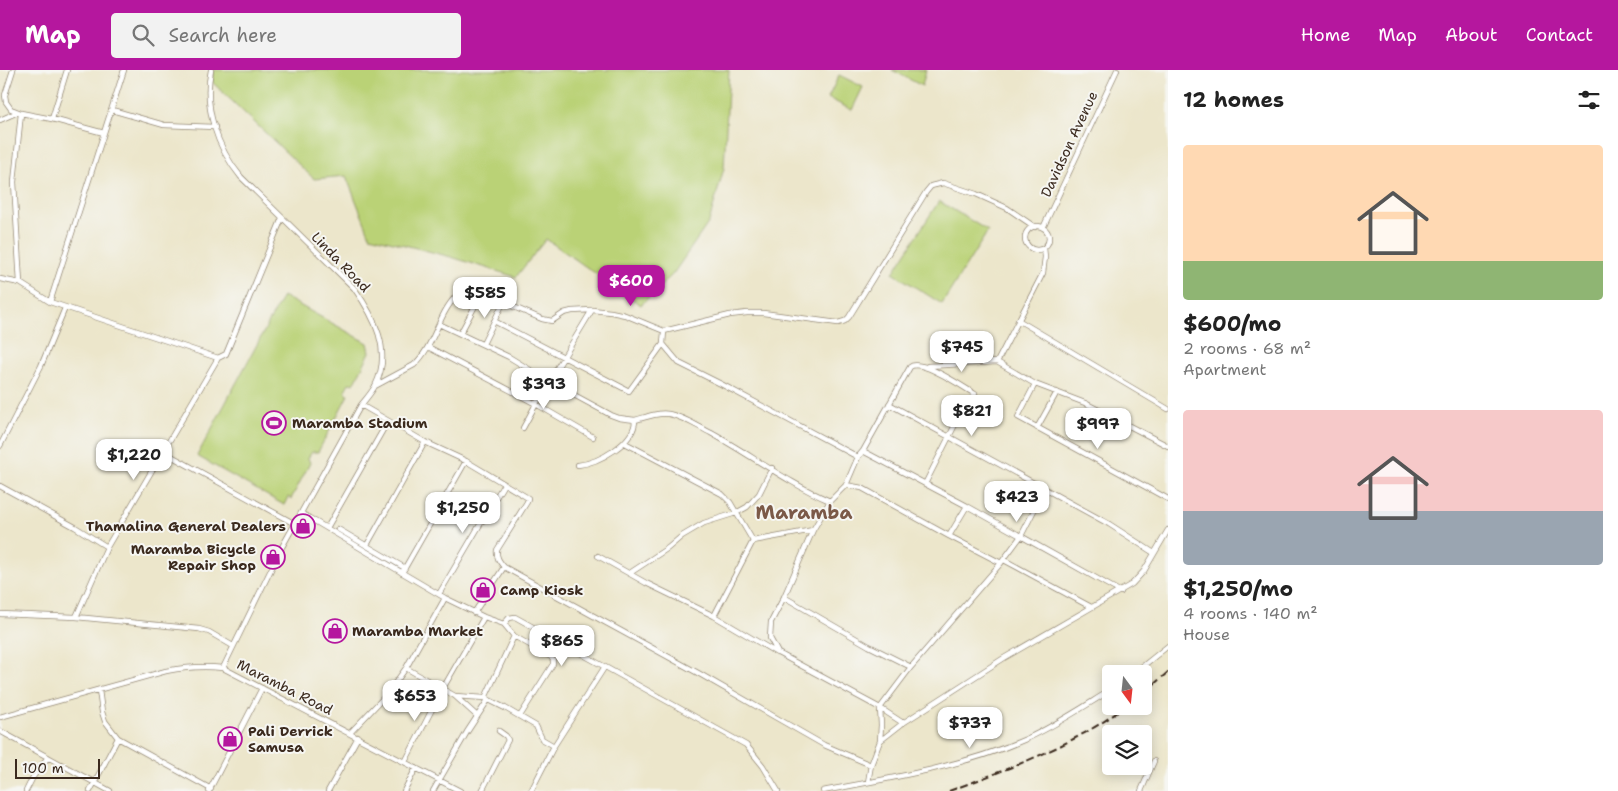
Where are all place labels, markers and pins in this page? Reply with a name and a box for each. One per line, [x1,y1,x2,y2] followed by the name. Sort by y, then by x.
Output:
[601,264,661,307] pin: $600
[455,276,515,319] pin: $585
[932,330,992,373] pin: $745
[514,368,574,410] pin: $393
[942,394,1002,437] pin: $821
[1068,408,1128,450] pin: $997
[261,410,287,436] sports icon: Maramba Stadium
[292,414,428,432] place label: Maramba Stadium
[93,438,175,481] pin: $1,220
[987,480,1047,523] pin: $423
[422,492,504,534] pin: $1,250
[290,513,316,539] shop icon: Thamalina General Dealers
[86,517,286,535] place label: Thamalina General Dealers
[131,540,256,574] place label: Maramba Bicycle Repair Shop
[260,544,286,570] shop icon: Maramba Bicycle Repair Shop
[470,577,496,603] shop icon: Camp Kiosk
[500,581,583,599] place label: Camp Kiosk
[322,618,348,644] shop icon: Maramba Market
[352,622,483,640] place label: Maramba Market
[532,624,592,667] pin: $865
[385,680,445,722] pin: $653
[940,706,1000,749] pin: $737
[248,722,333,756] place label: Pali Derrick Samusa
[217,726,243,752] shop icon: Pali Derrick Samusa

